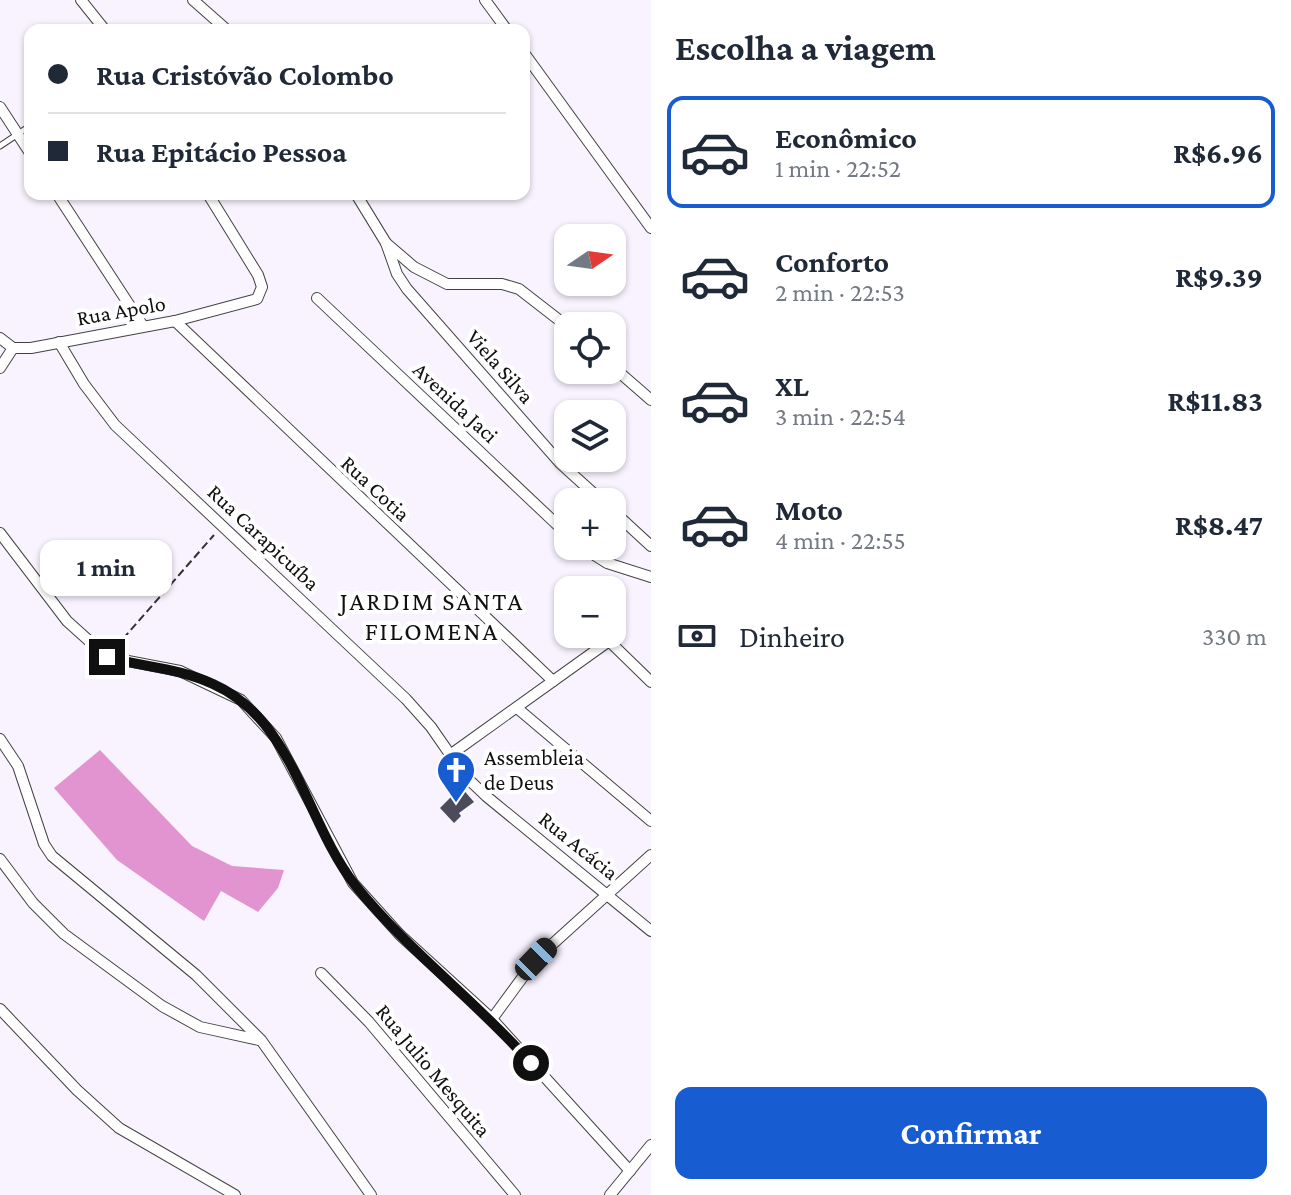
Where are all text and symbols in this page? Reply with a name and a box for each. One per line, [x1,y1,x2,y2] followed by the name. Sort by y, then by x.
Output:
[675,28,936,68] text: Escolha a viagem
[96,58,394,91] text: Rua Cristóvão Colombo
[679,116,751,188] icon: car
[775,121,917,154] text: Econômico
[96,135,347,168] text: Rua Epitácio Pessoa
[1173,136,1263,169] text: R$6.96
[775,154,901,183] text: 1 min · 22:52
[554,224,626,296] north arrow
[554,224,626,648] map controls
[679,240,751,312] icon: car
[775,245,889,278] text: Conforto
[1175,260,1263,293] text: R$9.39
[775,278,905,307] text: 2 min · 22:53
[75,290,167,331] street label: Rua Apolo
[554,312,626,384] button: locate
[462,324,539,408] street label: Viela Silva
[408,357,503,448] street label: Avenida Jaci
[679,364,751,436] icon: car
[775,369,809,402] text: XL
[1167,384,1263,417] text: R$11.83
[554,400,626,472] button: layers
[775,402,906,431] text: 3 min · 22:54
[336,450,415,526] street label: Rua Cotia
[203,479,325,596] street label: Rua Carapicuíba
[554,488,626,560] button: +
[679,488,751,560] icon: car
[775,493,843,526] text: Moto
[1175,508,1263,541] text: R$8.47
[775,526,906,555] text: 4 min · 22:55
[41,541,173,597] callout: 1 min
[76,553,136,582] text: 1 min
[554,576,626,648] button: −
[338,587,524,646] district label: JARDIM SANTA FILOMENA
[675,614,719,658] icon: cash
[739,620,845,653] text: Dinheiro
[1202,622,1267,651] text: 330 m
[89,639,125,675] route end
[484,745,584,795] place label: Assembleia de Deus
[435,749,477,804] church icon: Assembleia de Deus
[534,806,623,885] street label: Rua Acácia
[511,933,561,985] car
[371,999,496,1142] street label: Rua Julio Mesquita
[513,1045,549,1081] route start
[675,1087,1267,1179] button: Confirmar

